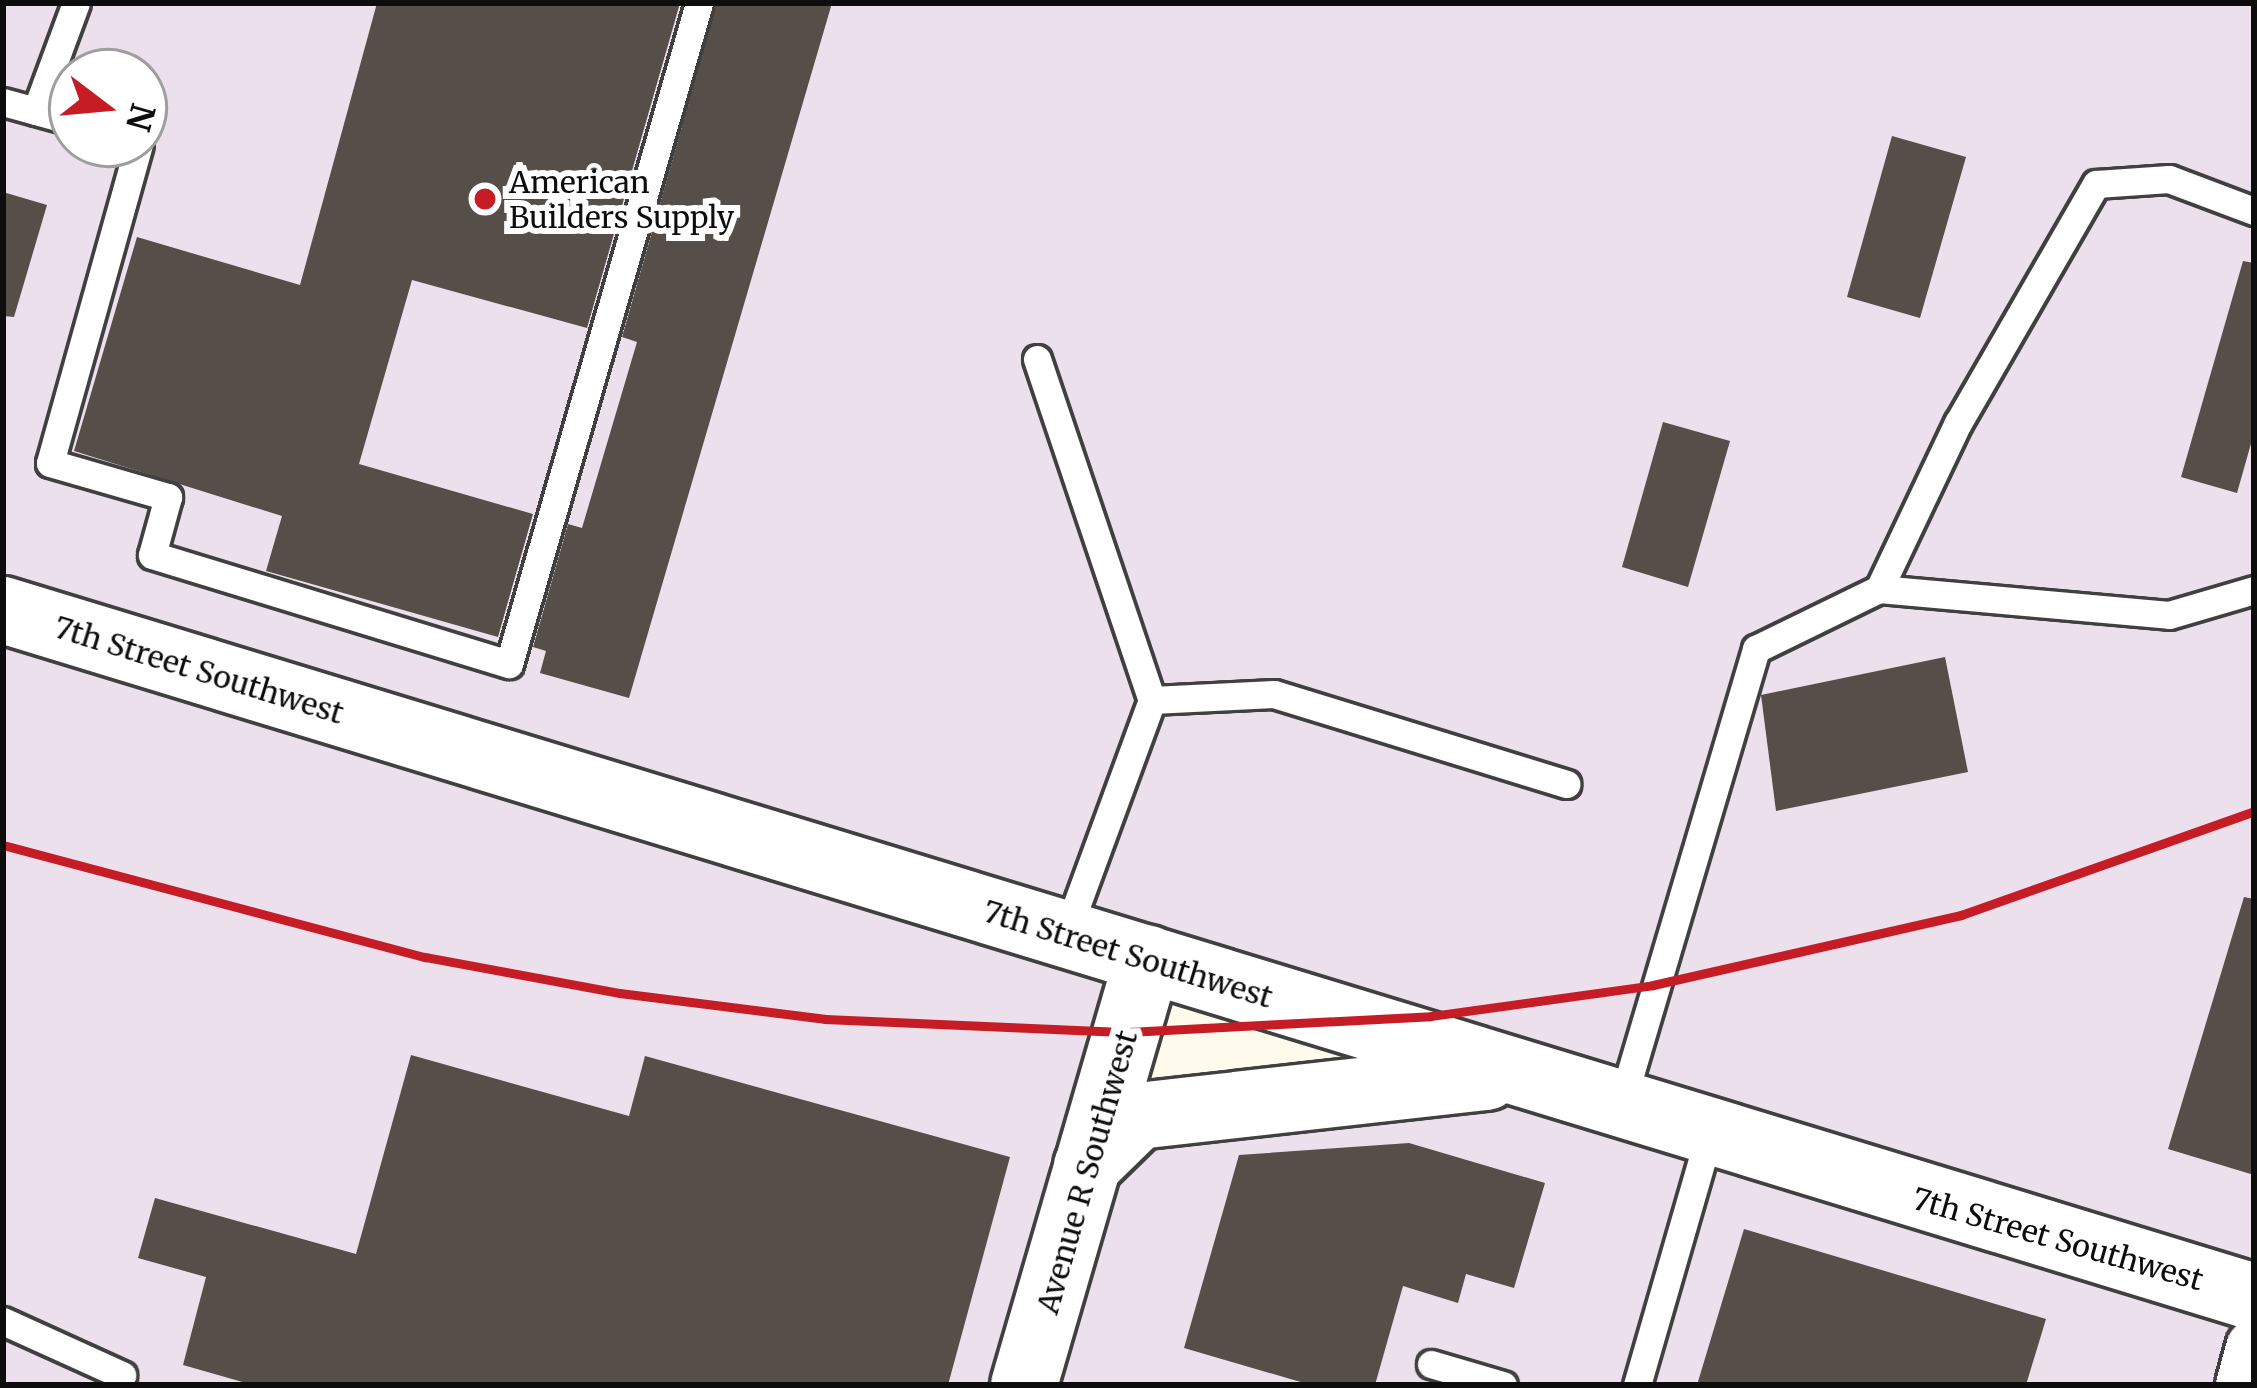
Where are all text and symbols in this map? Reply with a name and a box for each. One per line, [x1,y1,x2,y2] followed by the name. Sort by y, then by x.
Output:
[48,48,168,168] north arrow
[117,99,164,135] text: N
[509,164,734,234] place label: American Builders Supply
[472,186,498,212] marker: American Builders Supply
[50,609,348,731] street label: 7th Street Southwest
[979,893,1277,1015] street label: 7th Street Southwest
[1029,1026,1145,1318] street label: Avenue R Southwest
[1909,1180,2207,1298] street label: 7th Street Southwest

